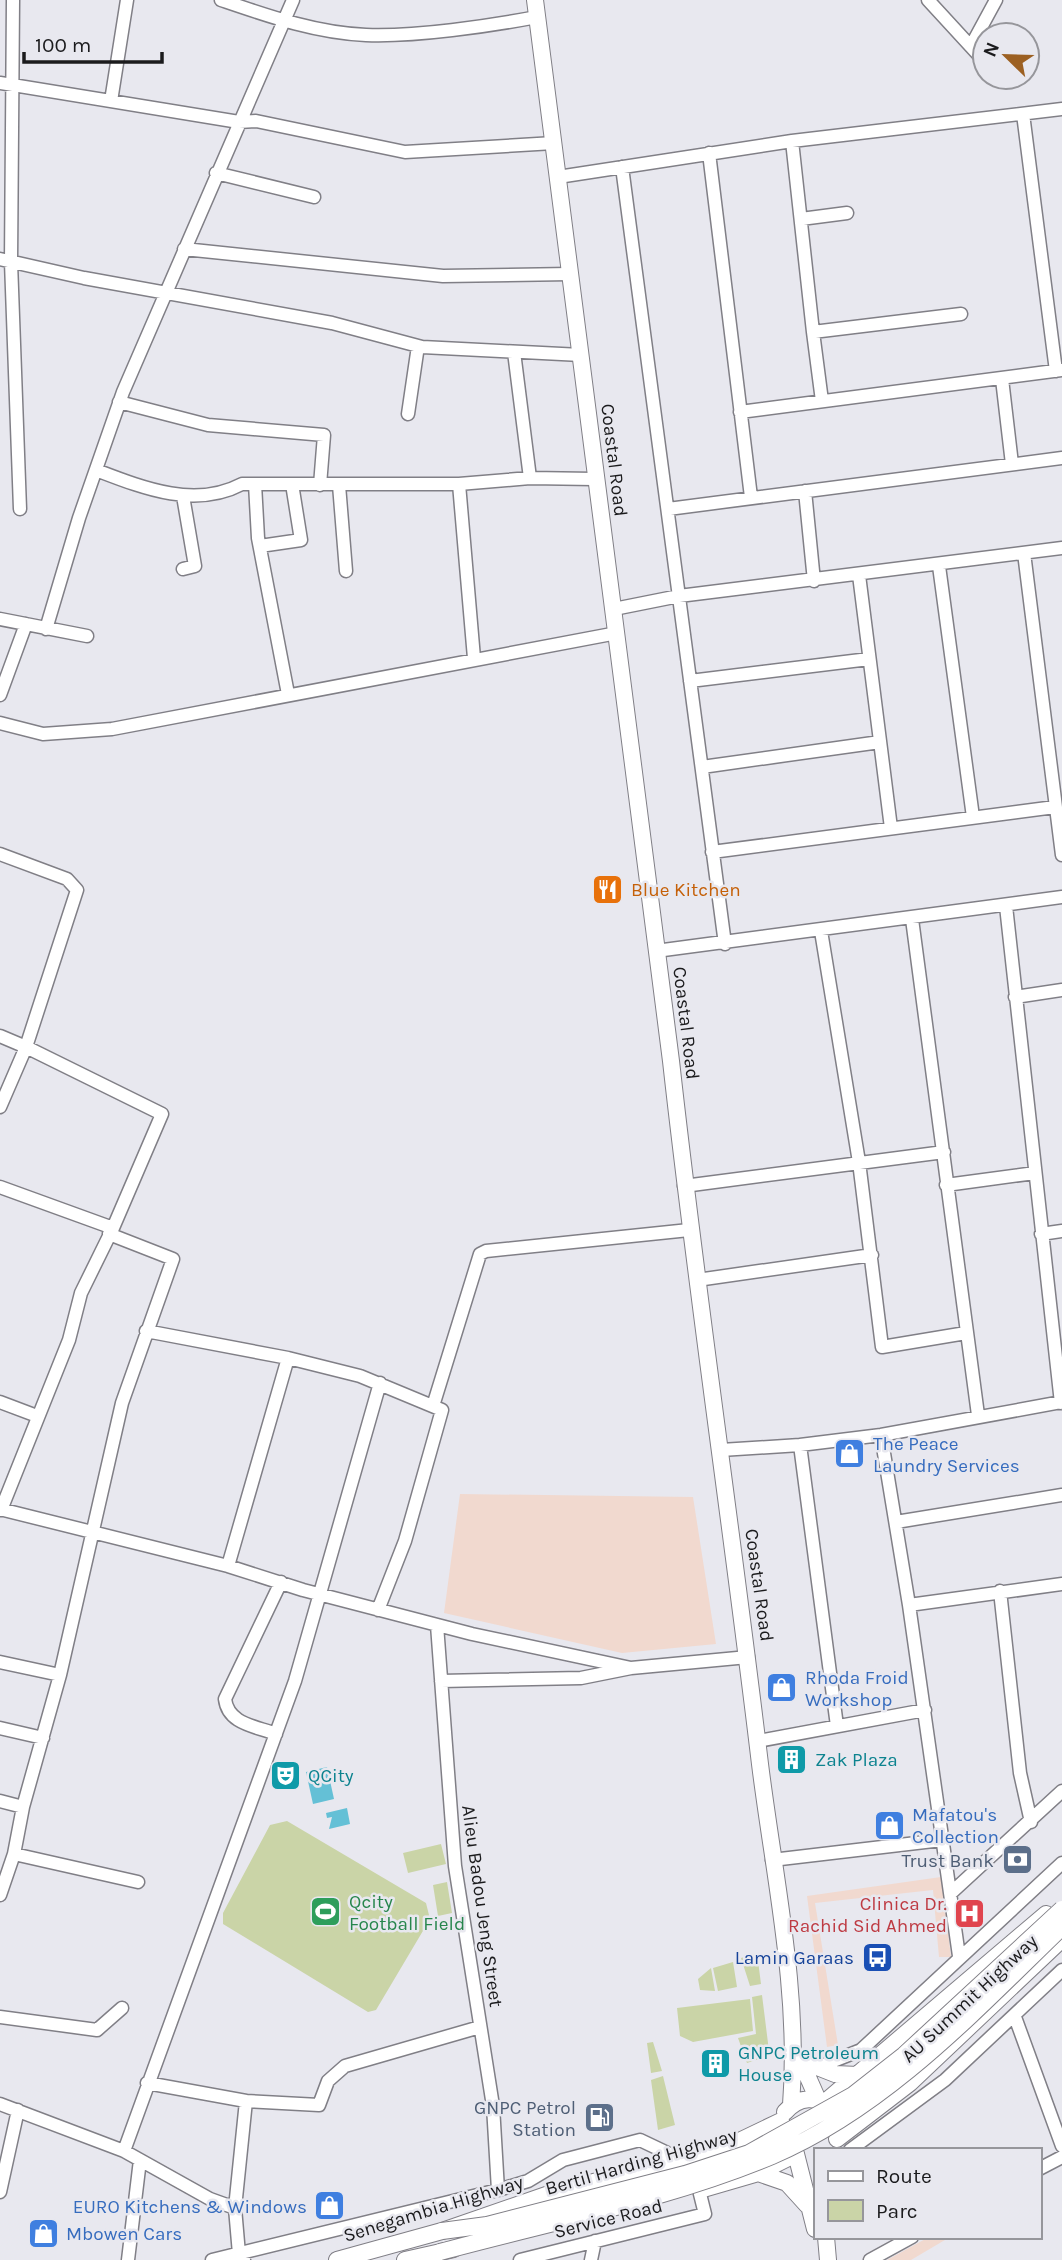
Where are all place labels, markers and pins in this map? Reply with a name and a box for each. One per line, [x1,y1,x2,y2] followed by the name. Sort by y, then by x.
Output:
[591,872,625,906] restaurant icon: Blue Kitchen
[631,879,741,901] place label: Blue Kitchen
[873,1433,1020,1477] place label: The Peace Laundry Services
[833,1437,867,1471] shop icon: The Peace Laundry Services
[805,1667,909,1711] place label: Rhoda Froid Workshop
[765,1671,799,1705] shop icon: Rhoda Froid Workshop
[775,1742,809,1776] building icon: Zak Plaza
[815,1749,898,1771] place label: Zak Plaza
[268,1758,302,1792] theatre icon: QCity
[308,1765,354,1787] place label: QCity
[912,1804,999,1848] place label: Mafatou's Collection
[872,1808,906,1842] shop icon: Mafatou's Collection
[1000,1843,1034,1877] bank icon: Trust Bank
[901,1850,994,1872] place label: Trust Bank
[349,1891,465,1935] place label: Qcity Football Field
[788,1893,947,1937] place label: Clinica Dr. Rachid Sid Ahmed
[309,1895,343,1929] sports icon: Qcity Football Field
[953,1897,987,1931] hospital icon: Clinica Dr. Rachid Sid Ahmed
[860,1940,894,1974] bus stop icon: Lamin Garaas
[735,1947,854,1969] place label: Lamin Garaas
[738,2042,879,2086] place label: GNPC Petroleum House
[698,2046,732,2080] building icon: GNPC Petroleum House
[474,2097,576,2141] place label: GNPC Petrol Station
[582,2101,616,2135] fuel station icon: GNPC Petrol Station
[313,2189,347,2223] shop icon: EURO Kitchens & Windows
[73,2196,307,2218] place label: EURO Kitchens & Windows
[26,2216,60,2250] shop icon: Mbowen Cars
[66,2223,182,2245] place label: Mbowen Cars

